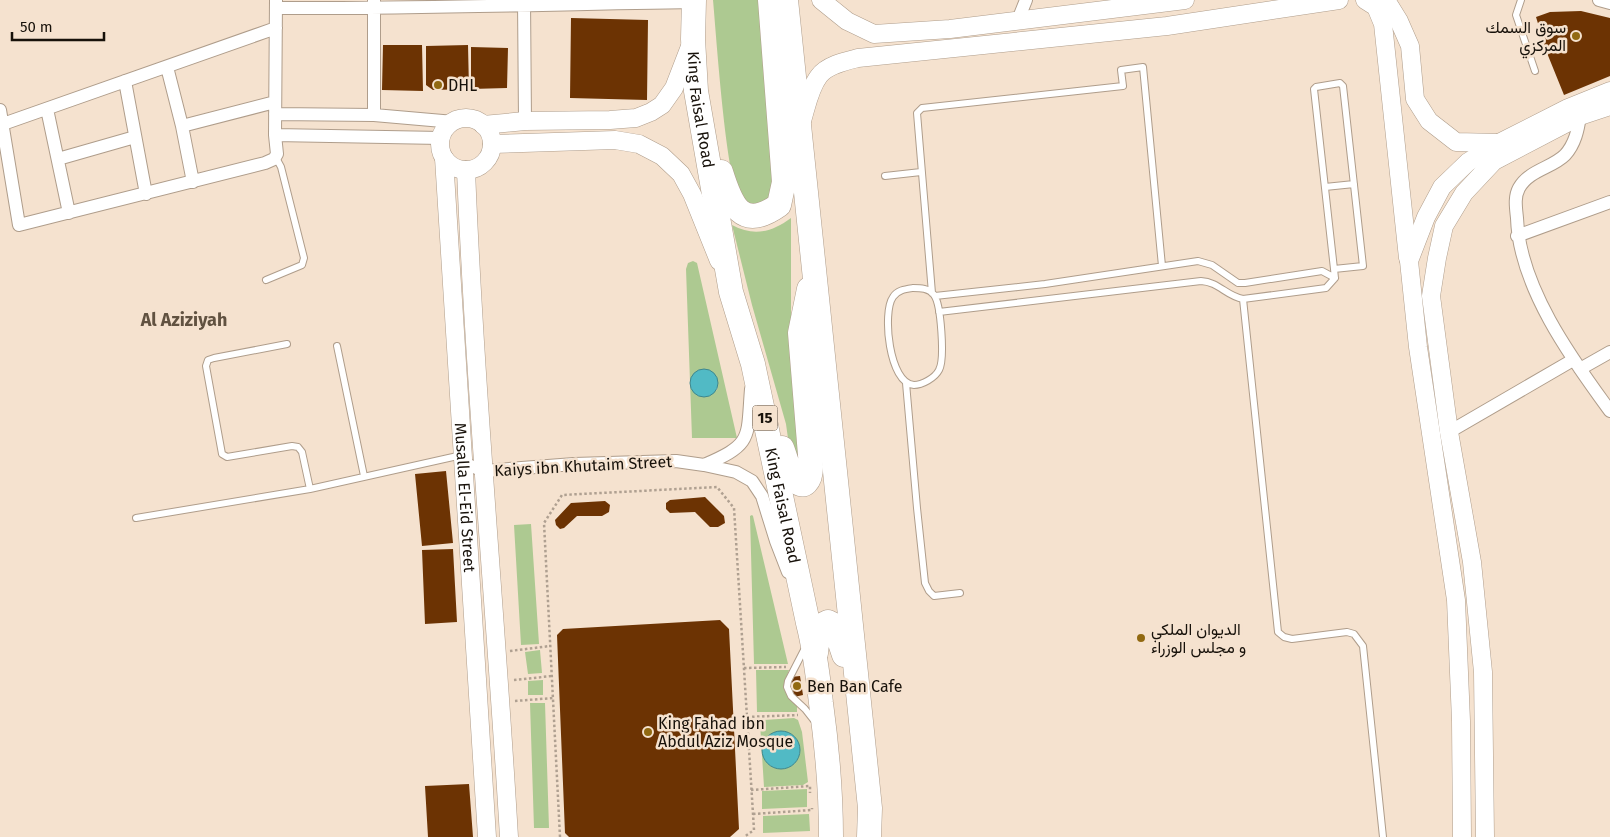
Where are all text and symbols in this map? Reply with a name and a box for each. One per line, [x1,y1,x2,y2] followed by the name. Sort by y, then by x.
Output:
[12,10,105,42] scale bar
[20,18,53,36] text: 50 m
[1485,18,1566,59] place label: سوق السمك المركزي
[1570,30,1582,42] marker: سوق السمك المركزي
[684,51,719,169] street label: King Faisal Road
[448,76,477,95] place label: DHL
[432,79,444,91] marker: DHL
[140,309,227,331] district label: Al Aziziyah
[752,406,778,430] road number: 15
[451,422,480,573] street label: Musalla El-Eid Street
[762,446,805,565] street label: King Faisal Road
[494,452,673,480] street label: Kaiys ibn Khutaim Street
[1151,620,1246,658] place label: الديوان الملكي و مجلس الوزراء
[1135,632,1147,644] marker: الديوان الملكي و مجلس الوزراء
[807,677,903,696] place label: Ben Ban Cafe
[791,680,803,692] marker: Ben Ban Cafe
[658,714,793,751] place label: King Fahad ibn Abdul Aziz Mosque
[642,726,654,738] marker: King Fahad ibn Abdul Aziz Mosque

